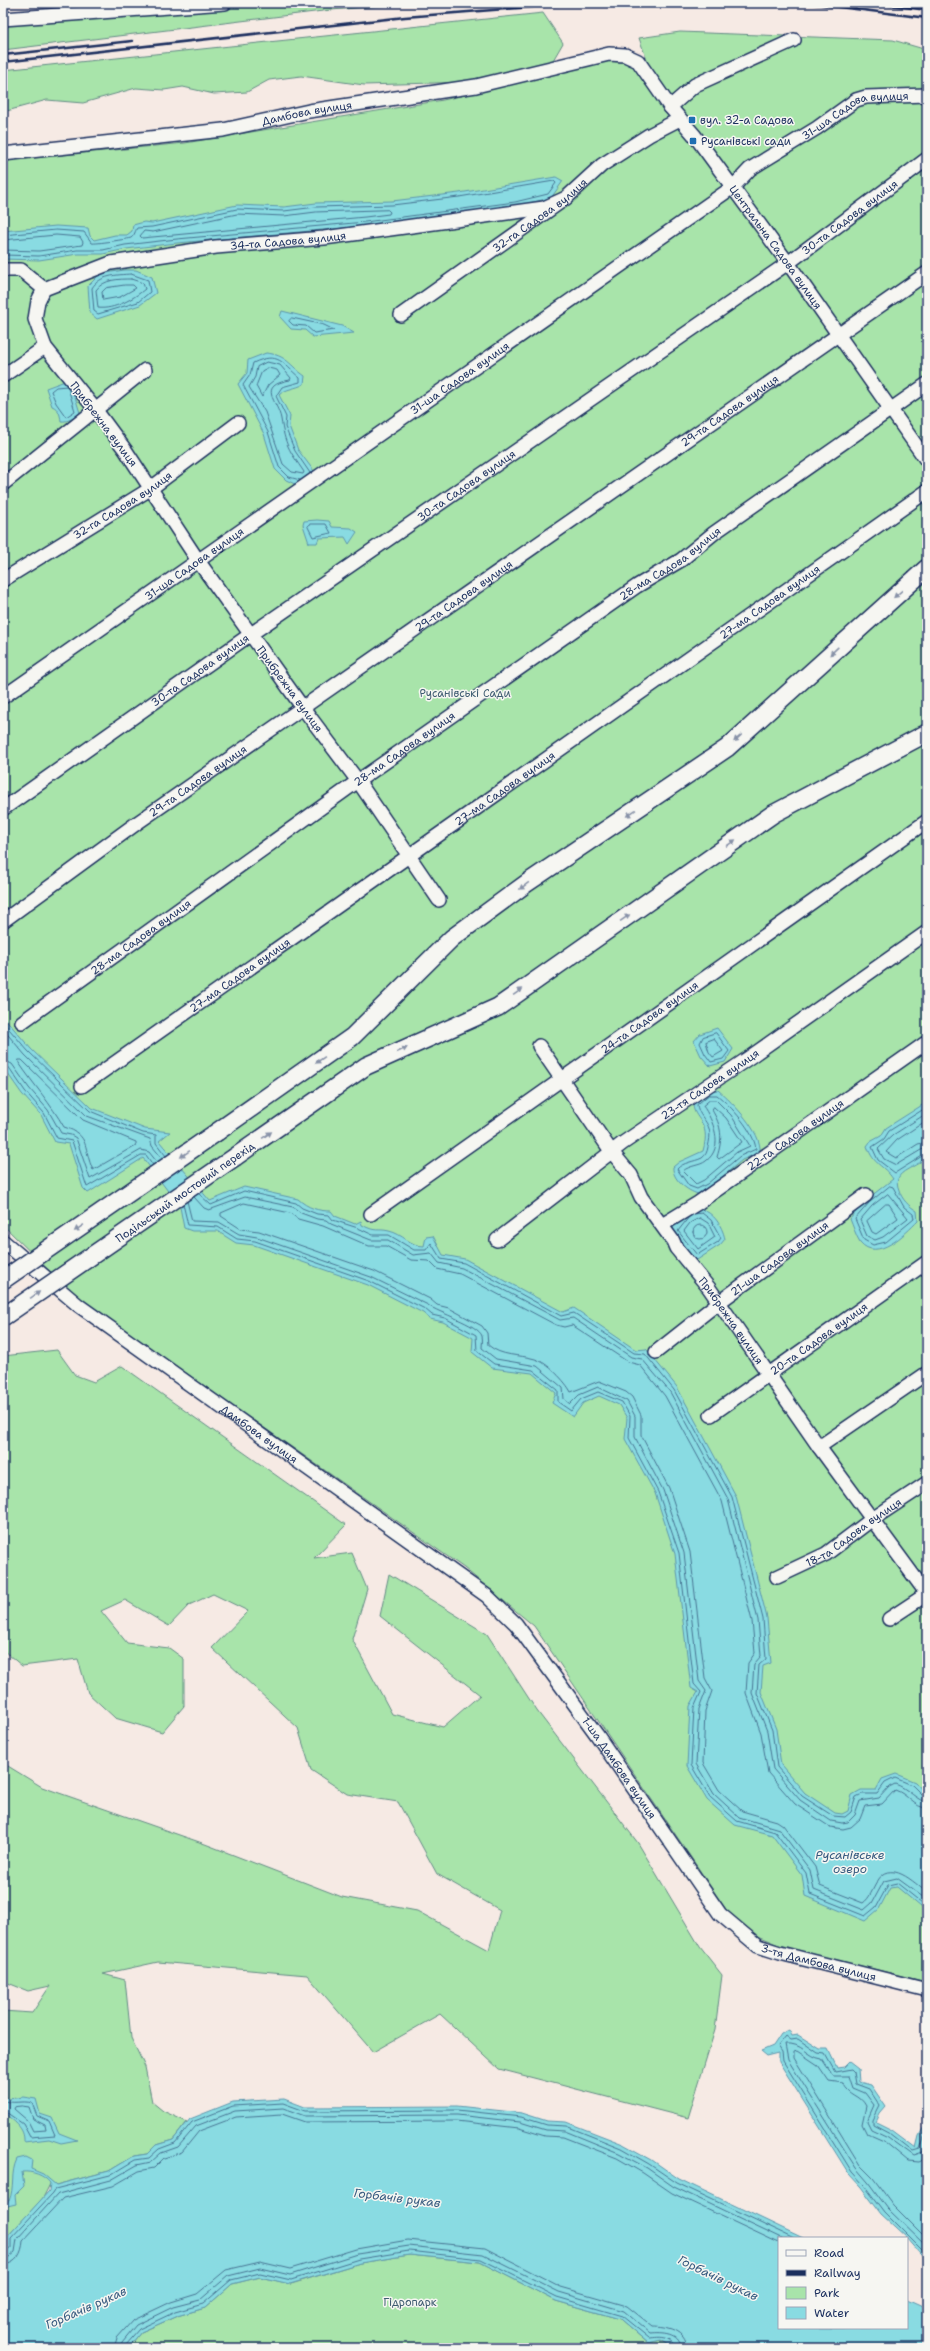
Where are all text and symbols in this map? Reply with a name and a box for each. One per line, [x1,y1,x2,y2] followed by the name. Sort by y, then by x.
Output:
[799,89,909,144] street label: 31-ша Садова вулиця
[260,98,353,129] street label: Дамбова вулиця
[700,113,794,128] place label: вул. 32-а Садова
[687,115,697,125] marker: вул. 32-а Садова
[701,134,791,149] place label: Русанівські сади
[688,136,698,146] marker: Русанівські сади
[489,175,591,256] street label: 32-га Садова вулиця
[799,176,901,258] street label: 30-та Садова вулиця
[725,182,825,312] street label: Центральна Садова вулиця
[229,228,347,254] street label: 34-та Садова вулиця
[407,338,513,418] street label: 31-ша Садова вулиця
[678,372,782,450] street label: 29-та Садова вулиця
[67,379,141,470] street label: Прибрежна вулиця
[414,446,519,525] street label: 30-та Садова вулиця
[70,468,175,543] street label: 32-га Садова вулиця
[616,523,724,604] street label: 28-ма Садова вулиця
[142,524,247,604] street label: 31-ша Садова вулиця
[412,557,516,635] street label: 29-та Садова вулиця
[717,562,823,643] street label: 27-ма Садова вулиця
[892,589,903,598] one-way arrow
[148,631,252,710] street label: 30-та Садова вулиця
[253,643,326,735] street label: Прибрежна вулиця
[829,646,839,656] one-way arrow
[419,686,511,701] park label: Русанівські Сади
[351,708,458,790] street label: 28-ма Садова вулиця
[732,734,743,743] one-way arrow
[146,742,250,820] street label: 29-та Садова вулиця
[452,748,558,829] street label: 27-ма Садова вулиця
[626,809,636,817] one-way arrow
[726,839,736,847] one-way arrow
[518,882,529,890] one-way arrow
[88,896,194,979] street label: 28-ма Садова вулиця
[619,914,630,922] one-way arrow
[187,935,293,1016] street label: 27-ма Садова вулиця
[598,978,702,1057] street label: 24-та Садова вулиця
[513,988,523,996] one-way arrow
[658,1046,762,1123] street label: 23-тя Садова вулиця
[396,1047,408,1053] one-way arrow
[314,1056,325,1064] one-way arrow
[744,1096,847,1174] street label: 22-га Садова вулиця
[262,1131,273,1139] one-way arrow
[113,1139,258,1246] street label: Подільський мостовий перехід
[180,1150,191,1158] one-way arrow
[728,1218,832,1299] street label: 21-ша Садова вулиця
[73,1224,84,1232] one-way arrow
[695,1274,767,1367] street label: Прибрежна вулиця
[30,1291,40,1299] one-way arrow
[767,1299,871,1379] street label: 20-та Садова вулиця
[217,1402,301,1467] street label: Дамбова вулиця
[803,1495,905,1571] street label: 18-та Садова вулиця
[578,1714,659,1822] street label: 1-ша Дамбова вулиця
[815,1847,885,1877] water label: Русанівське озеро
[759,1940,878,1985] street label: 3-тя Дамбова вулиця
[353,2185,442,2211] water label: Горбачів рукав
[778,2237,908,2329] legend
[814,2245,845,2261] text: Road
[675,2252,761,2305] water label: Горбачів рукав
[814,2265,861,2281] text: Railway
[43,2283,130,2333] water label: Горбачів рукав
[814,2285,840,2301] text: Park
[383,2295,437,2310] park label: Гідропарк
[814,2305,850,2321] text: Water

